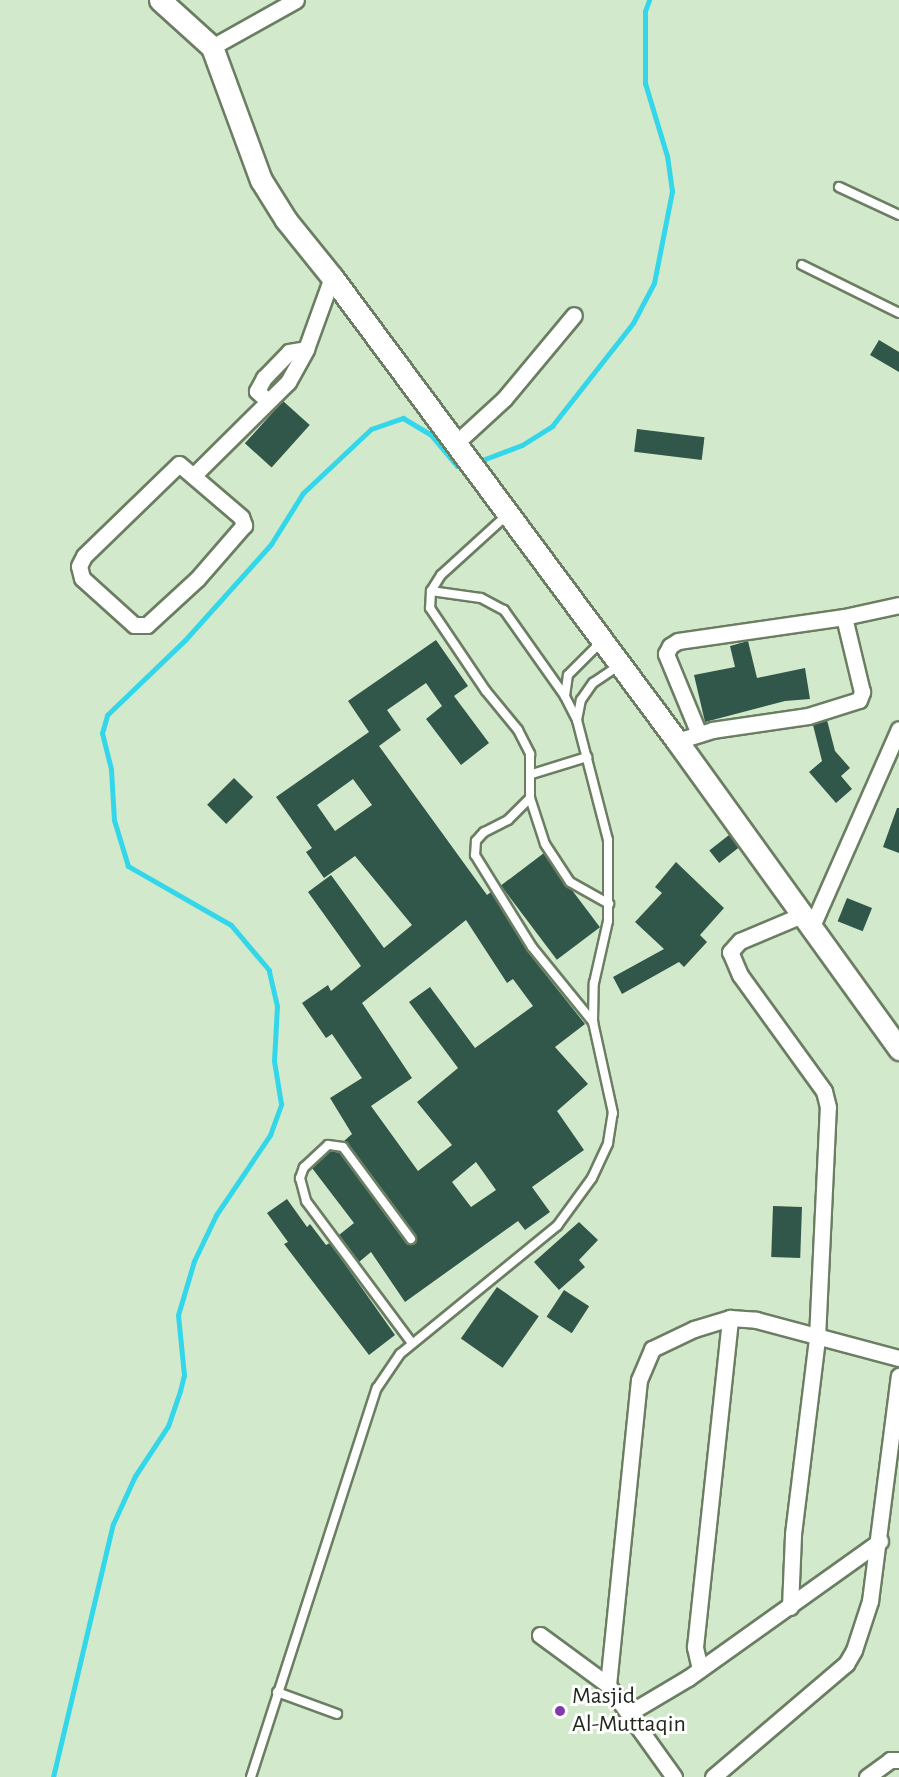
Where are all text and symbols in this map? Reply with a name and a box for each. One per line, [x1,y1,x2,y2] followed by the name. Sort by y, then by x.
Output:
[572,1683,686,1739] place label: Masjid Al-Muttaqin
[553,1704,567,1718] marker: Masjid Al-Muttaqin

